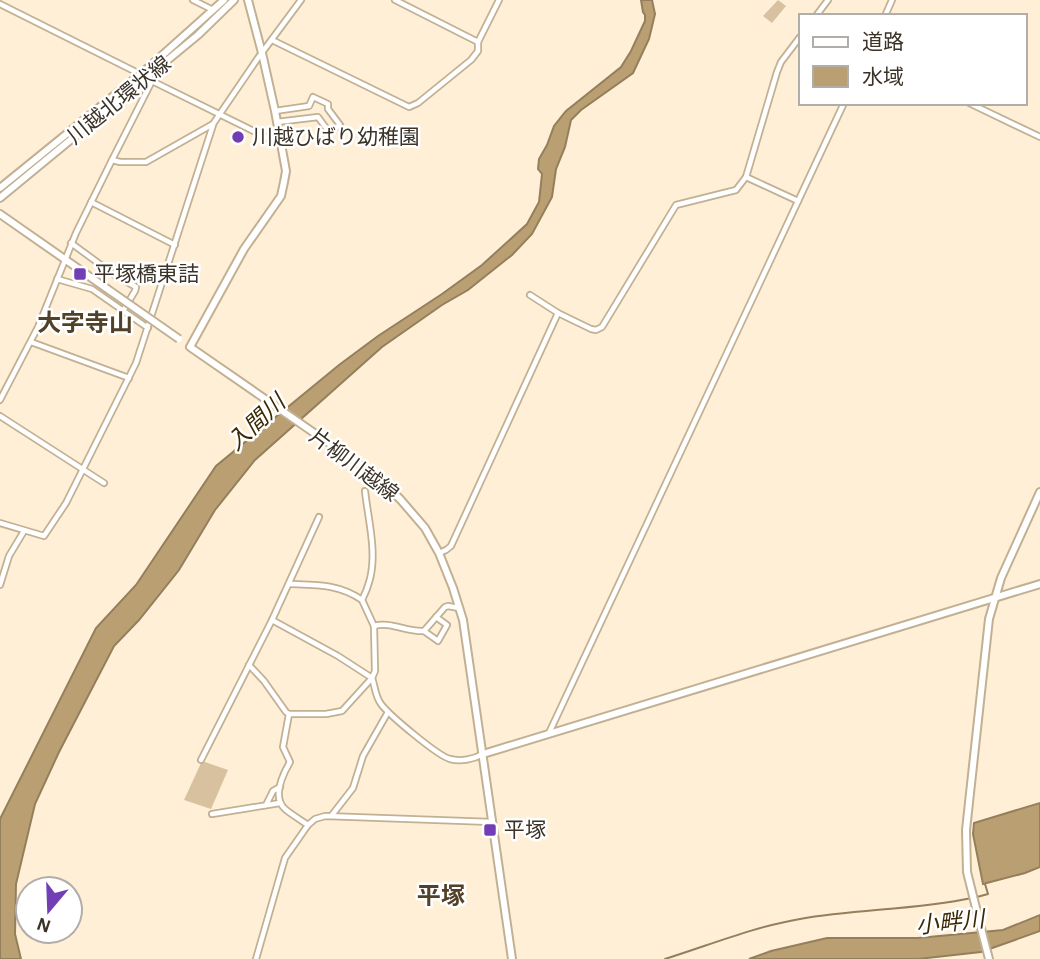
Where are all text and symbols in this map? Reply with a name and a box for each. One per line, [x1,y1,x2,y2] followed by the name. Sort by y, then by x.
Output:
[799,14,1026,105] legend
[862,31,904,53] text: 道路
[63,52,175,148] street label: 川越北環状線
[862,66,904,88] text: 水域
[252,126,420,148] place label: 川越ひばり幼稚園
[230,129,246,145] marker: 川越ひばり幼稚園
[94,263,199,285] place label: 平塚橋東詰
[72,266,88,282] marker: 平塚橋東詰
[37,310,133,336] district label: 大字寺山
[223,388,292,455] water label: 入間川
[305,425,403,505] street label: 片柳川越線
[504,819,546,841] place label: 平塚
[482,822,498,838] marker: 平塚
[14,875,84,945] north arrow
[417,883,465,909] district label: 平塚
[914,906,989,939] water label: 小畔川
[35,914,53,936] text: N

